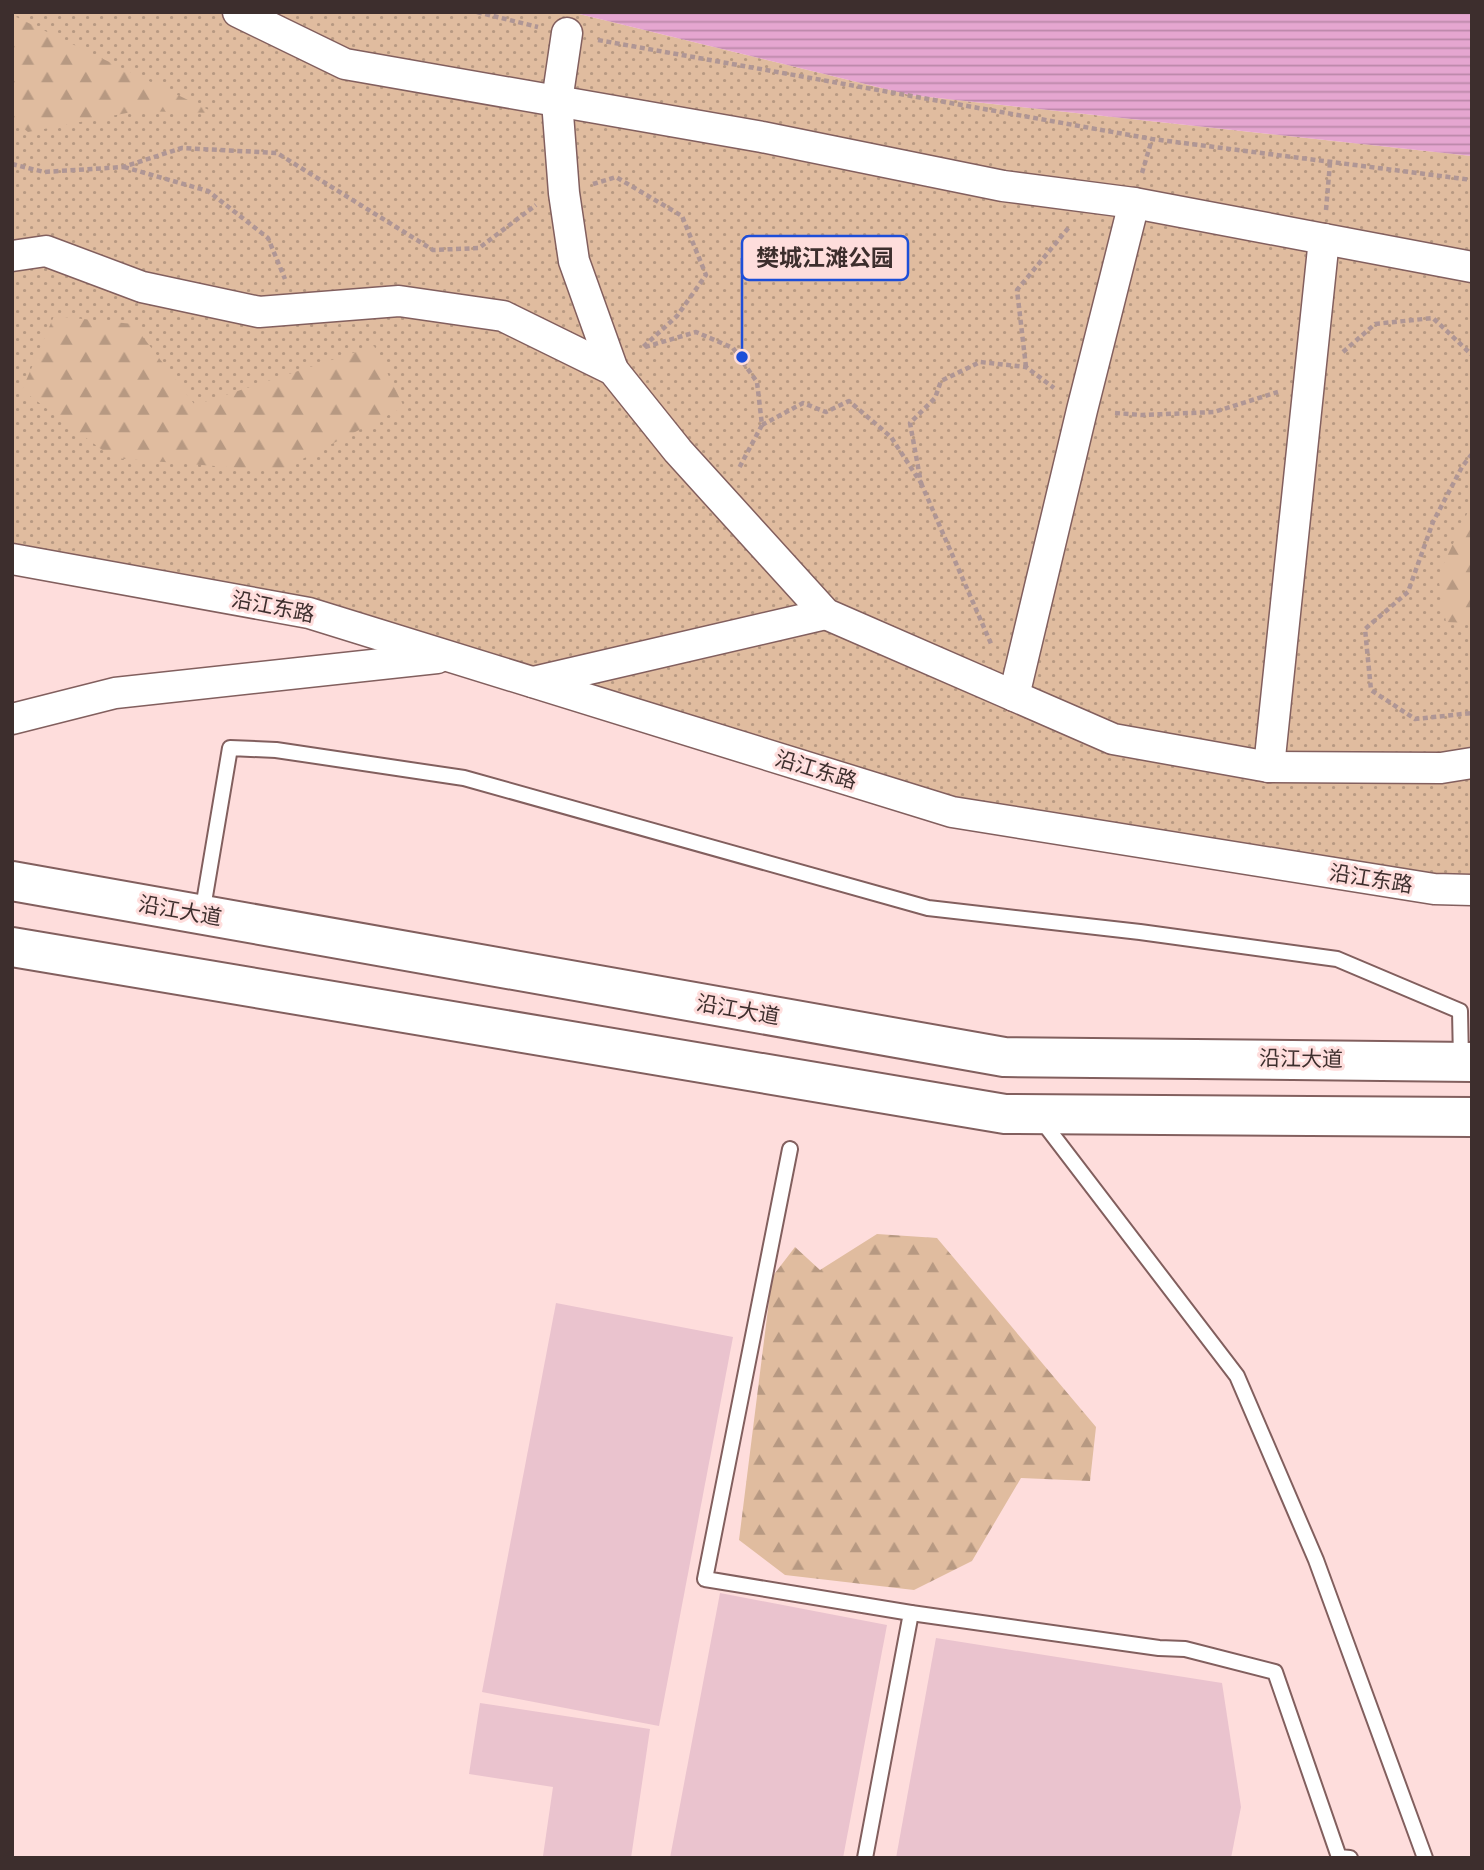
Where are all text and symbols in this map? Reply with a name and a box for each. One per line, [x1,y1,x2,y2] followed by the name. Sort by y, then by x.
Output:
[742,236,908,280] callout: 樊城江滩公园
[756,245,894,271] text: 樊城江滩公园
[229,587,317,627] street label: 沿江东路
[772,746,860,794] street label: 沿江东路
[1328,861,1414,897] street label: 沿江东路
[137,892,223,930] street label: 沿江大道
[695,991,781,1029] street label: 沿江大道
[1259,1046,1343,1072] street label: 沿江大道

